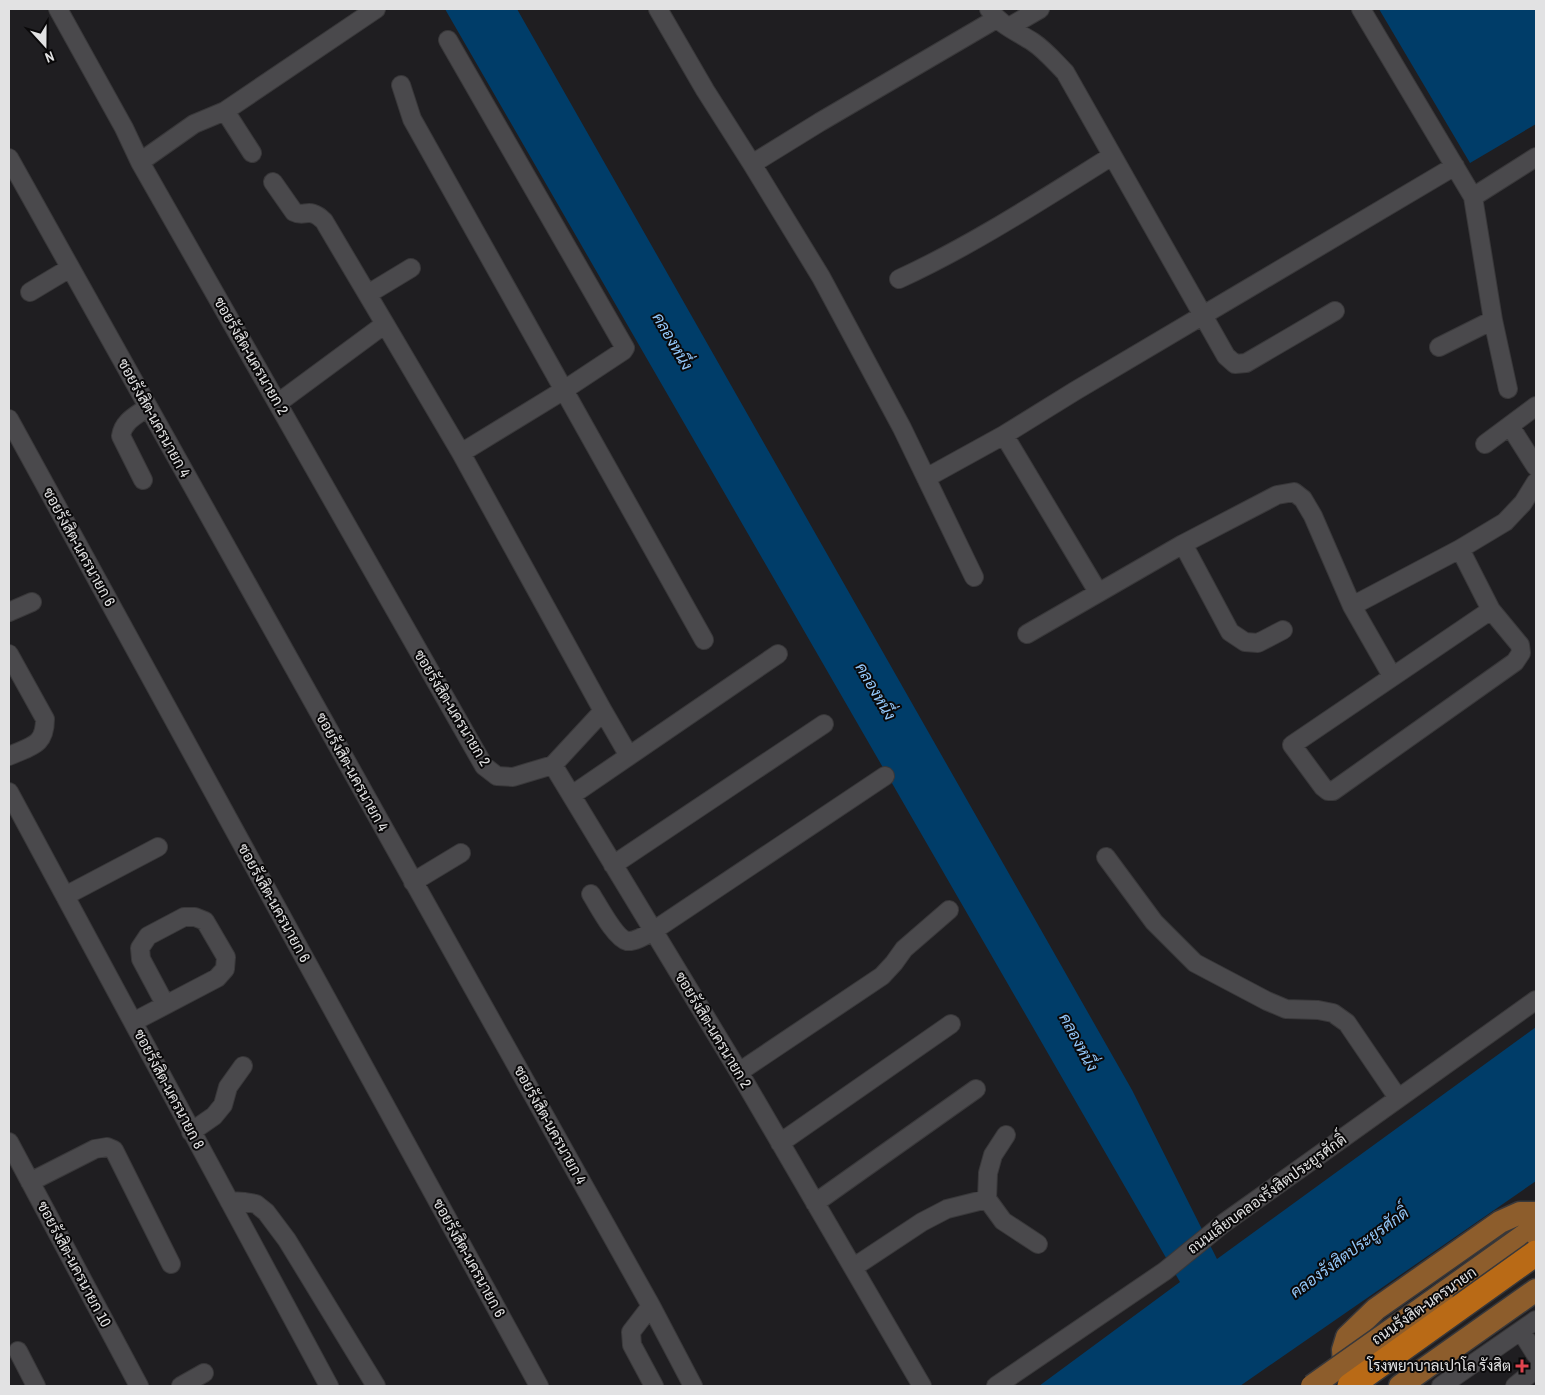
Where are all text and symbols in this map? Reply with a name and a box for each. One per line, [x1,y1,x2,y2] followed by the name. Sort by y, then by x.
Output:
[20,20,70,70] north arrow
[43,47,57,67] text: N
[209,293,294,419] street label: ซอยรังสิต-นครนายก 2
[648,307,701,374] water label: คลองหนึ่ง
[113,355,196,481] street label: ซอยรังสิต-นครนายก 4
[38,484,121,610] street label: ซอยรังสิต-นครนายก 6
[409,645,496,770] street label: ซอยรังสิต-นครนายก 2
[851,657,904,724] water label: คลองหนึ่ง
[311,709,394,835] street label: ซอยรังสิต-นครนายก 4
[233,840,316,966] street label: ซอยรังสิต-นครนายก 6
[670,967,757,1092] street label: ซอยรังสิต-นครนายก 2
[1054,1008,1106,1075] water label: คลองหนึ่ง
[129,1025,210,1152] street label: ซอยรังสิต-นครนายก 8
[509,1062,592,1188] street label: ซอยรังสิต-นครนายก 4
[1184,1130,1350,1258] street label: ถนนเลียบคลองรังสิตประยูรศักดิ์
[428,1195,511,1321] street label: ซอยรังสิต-นครนายก 6
[32,1197,117,1330] street label: ซอยรังสิต-นครนายก 10
[1286,1203,1412,1301] water label: คลองรังสิตประยูรศักดิ์
[1367,1262,1480,1350] street label: ถนนรังสิต-นครนายก
[1367,1355,1511,1376] place label: โรงพยาบาลเปาโล รังสิต
[1515,1359,1529,1373] marker: โรงพยาบาลเปาโล รังสิต

